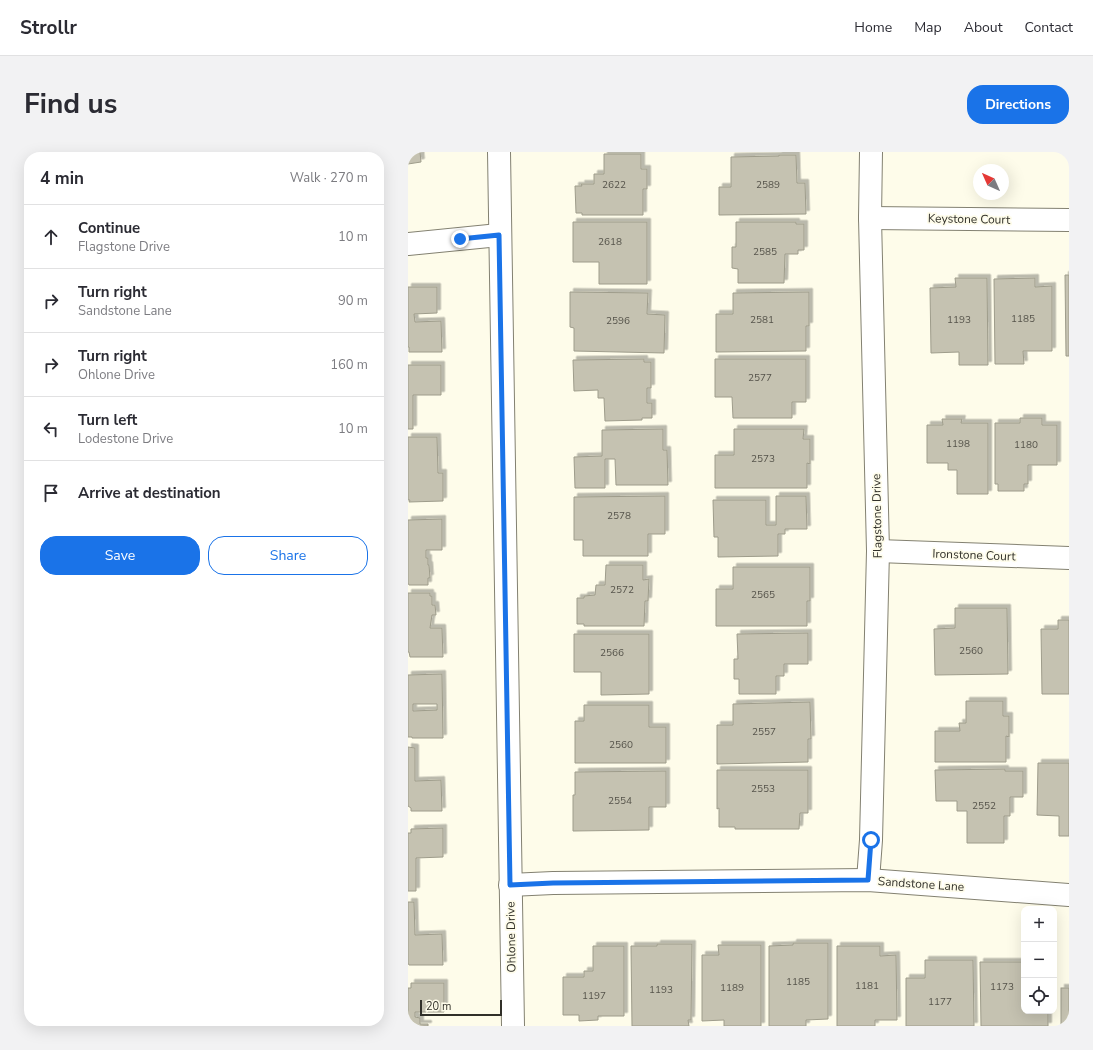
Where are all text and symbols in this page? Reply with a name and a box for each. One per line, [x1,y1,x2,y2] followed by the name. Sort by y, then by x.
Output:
[20,15,77,41] text: Strollr
[854,18,892,37] text: Home
[914,18,942,37] text: Map
[964,18,1003,37] text: About
[1025,18,1073,37] text: Contact
[24,85,118,123] text: Find us
[967,85,1069,124] button: Directions
[973,164,1009,200] north arrow
[40,167,84,190] text: 4 min
[290,169,368,187] text: Walk · 270 m
[602,178,626,192] house number: 2622
[756,178,780,192] house number: 2589
[928,210,1011,228] street label: Keystone Court
[78,218,140,238] text: Continue
[40,226,62,248] icon: ahead
[338,228,368,246] text: 10 m
[451,230,469,248] route end
[598,235,622,249] house number: 2618
[78,238,170,256] text: Flagstone Drive
[753,245,777,259] house number: 2585
[78,282,147,302] text: Turn right
[40,290,62,312] icon: right
[338,292,368,310] text: 90 m
[78,302,172,320] text: Sandstone Lane
[1011,312,1035,326] house number: 1185
[750,313,774,327] house number: 2581
[947,313,971,327] house number: 1193
[606,314,630,328] house number: 2596
[78,346,147,366] text: Turn right
[40,354,62,376] icon: right
[330,356,368,374] text: 160 m
[78,366,155,384] text: Ohlone Drive
[748,371,772,385] house number: 2577
[78,410,137,430] text: Turn left
[40,418,62,440] icon: left
[338,420,368,438] text: 10 m
[78,430,173,448] text: Lodestone Drive
[946,437,970,451] house number: 1198
[1014,438,1038,452] house number: 1180
[751,452,775,466] house number: 2573
[868,473,886,559] street label: Flagstone Drive
[40,482,62,504] icon: arrive
[78,483,221,503] text: Arrive at destination
[607,509,631,523] house number: 2578
[40,536,200,575] button: Save
[208,536,368,575] button: Share
[932,546,1017,564] street label: Ironstone Court
[610,583,634,597] house number: 2572
[751,588,775,602] house number: 2565
[959,644,983,658] house number: 2560
[600,646,624,660] house number: 2566
[752,725,776,739] house number: 2557
[609,738,633,752] house number: 2560
[751,782,775,796] house number: 2553
[608,794,632,808] house number: 2554
[972,799,996,813] house number: 2552
[862,831,880,849] route start
[877,873,965,895] street label: Sandstone Lane
[502,901,520,973] street label: Ohlone Drive
[1021,906,1057,1014] map controls
[1021,906,1057,942] button: +
[1021,942,1057,978] button: −
[786,975,810,989] house number: 1185
[1021,978,1057,1014] button: locate
[855,979,879,993] house number: 1181
[990,980,1014,994] house number: 1173
[720,981,744,995] house number: 1189
[649,983,673,997] house number: 1193
[582,989,606,1003] house number: 1197
[928,995,952,1009] house number: 1177
[420,998,502,1017] scale bar
[426,999,451,1014] text: 20 m

